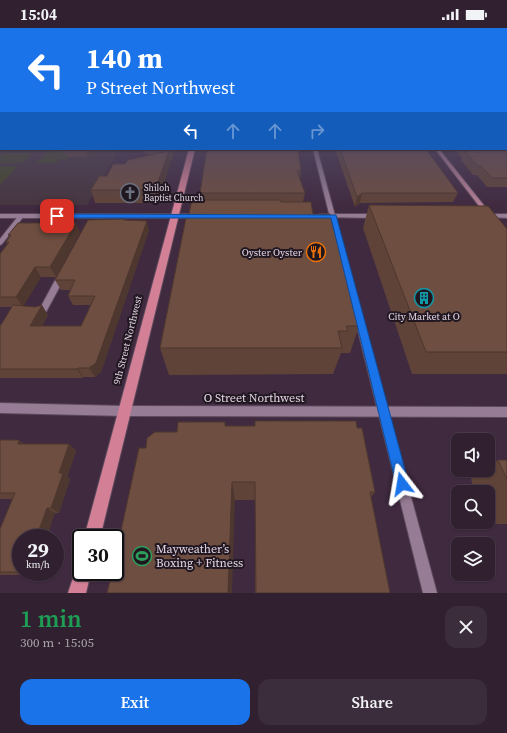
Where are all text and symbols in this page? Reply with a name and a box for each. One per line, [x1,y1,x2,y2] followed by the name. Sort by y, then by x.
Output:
[20,4,57,25] text: 15:04
[86,39,163,77] text: 140 m
[20,44,72,96] icon: left
[86,75,235,100] text: P Street Northwest
[180,120,202,142] icon: left
[222,120,244,142] icon: ahead
[264,120,286,142] icon: ahead
[306,120,328,142] icon: right
[119,182,141,204] church icon: Shiloh Baptist Church
[144,182,204,204] place label: Shiloh Baptist Church
[40,199,74,233] pin
[46,205,68,227] icon: arrive
[305,241,327,263] restaurant icon: Oyster Oyster
[242,246,303,259] place label: Oyster Oyster
[413,287,435,309] building icon: City Market at O
[110,294,145,386] street label: 9th Street Northwest
[388,310,460,323] place label: City Market at O
[204,390,304,406] street label: O Street Northwest
[451,433,495,581] map controls
[451,433,495,477] button: sound
[381,463,423,505] position arrow
[451,485,495,529] button: search
[72,529,124,581] speed limit sign: 30
[27,536,49,564] text: 29
[451,537,495,581] button: layers
[156,541,243,571] place label: Mayweather’s Boxing + Fitness
[131,545,153,567] sports icon: Mayweather’s Boxing + Fitness
[26,558,50,571] text: km/h
[20,602,82,635] text: 1 min
[445,606,487,648] button: close
[20,634,94,651] text: 300 m · 15:05
[20,679,250,725] button: Exit
[258,679,487,725] button: Share

